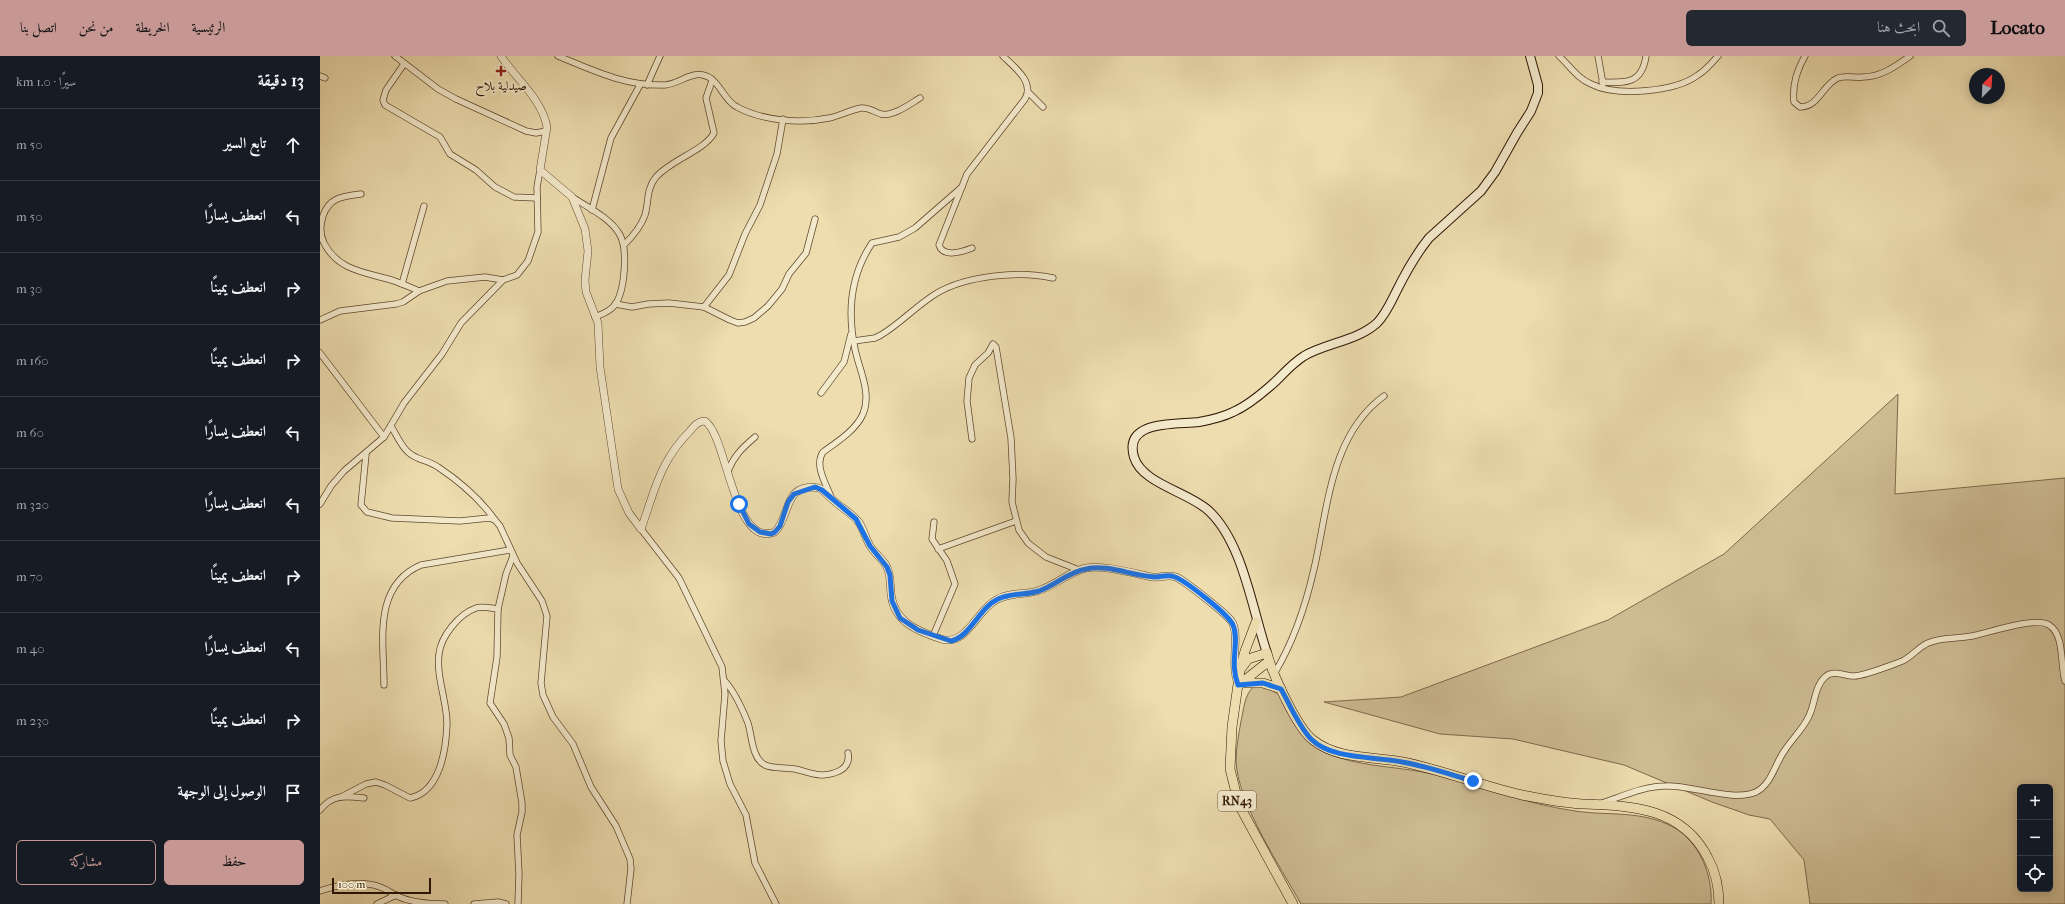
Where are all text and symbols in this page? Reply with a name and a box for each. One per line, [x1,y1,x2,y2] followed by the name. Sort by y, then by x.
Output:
[1686,10,1966,46] search box
[1930,17,1952,39] icon: search
[1990,17,2045,39] text: Locato
[1877,18,1920,36] text: ابحث هنا
[20,19,57,36] text: اتصل بنا
[79,19,114,36] text: من نحن
[136,19,170,36] text: الخريطة
[192,19,225,36] text: الرئيسية
[496,66,506,76] marker: صيدلية بلاح
[1969,68,2005,104] north arrow
[258,70,304,90] text: 13 دقيقة
[16,74,76,89] text: سيرًا · 1.0 km
[475,78,527,97] place label: صيدلية بلاح
[224,134,266,152] text: تابع السير
[282,134,304,156] icon: ahead
[16,137,42,152] text: 50 m
[205,206,266,224] text: انعطف يسارًا
[282,206,304,228] icon: left
[16,209,42,224] text: 50 m
[211,278,266,296] text: انعطف يمينًا
[282,278,304,300] icon: right
[16,281,42,296] text: 30 m
[211,350,266,368] text: انعطف يمينًا
[282,350,304,372] icon: right
[16,353,48,368] text: 160 m
[205,422,266,440] text: انعطف يسارًا
[282,422,304,444] icon: left
[16,425,44,440] text: 60 m
[205,494,266,512] text: انعطف يسارًا
[282,494,304,516] icon: left
[730,495,748,513] route start
[16,497,49,512] text: 320 m
[211,566,266,584] text: انعطف يمينًا
[282,566,304,588] icon: right
[16,569,43,584] text: 70 m
[205,638,266,656] text: انعطف يسارًا
[282,638,304,660] icon: left
[16,641,44,656] text: 40 m
[211,710,266,728] text: انعطف يمينًا
[282,710,304,732] icon: right
[16,713,49,728] text: 230 m
[1464,772,1482,790] route end
[177,782,266,800] text: الوصول إلى الوجهة
[282,782,304,804] icon: arrive
[2017,784,2053,892] map controls
[2017,784,2053,820] button: +
[1218,791,1256,811] road number: RN43
[2017,820,2053,856] button: −
[16,840,156,885] button: مشاركة
[164,840,304,885] button: حفظ
[2017,856,2053,892] button: locate
[332,876,431,895] scale bar
[338,878,366,891] text: 100 m

